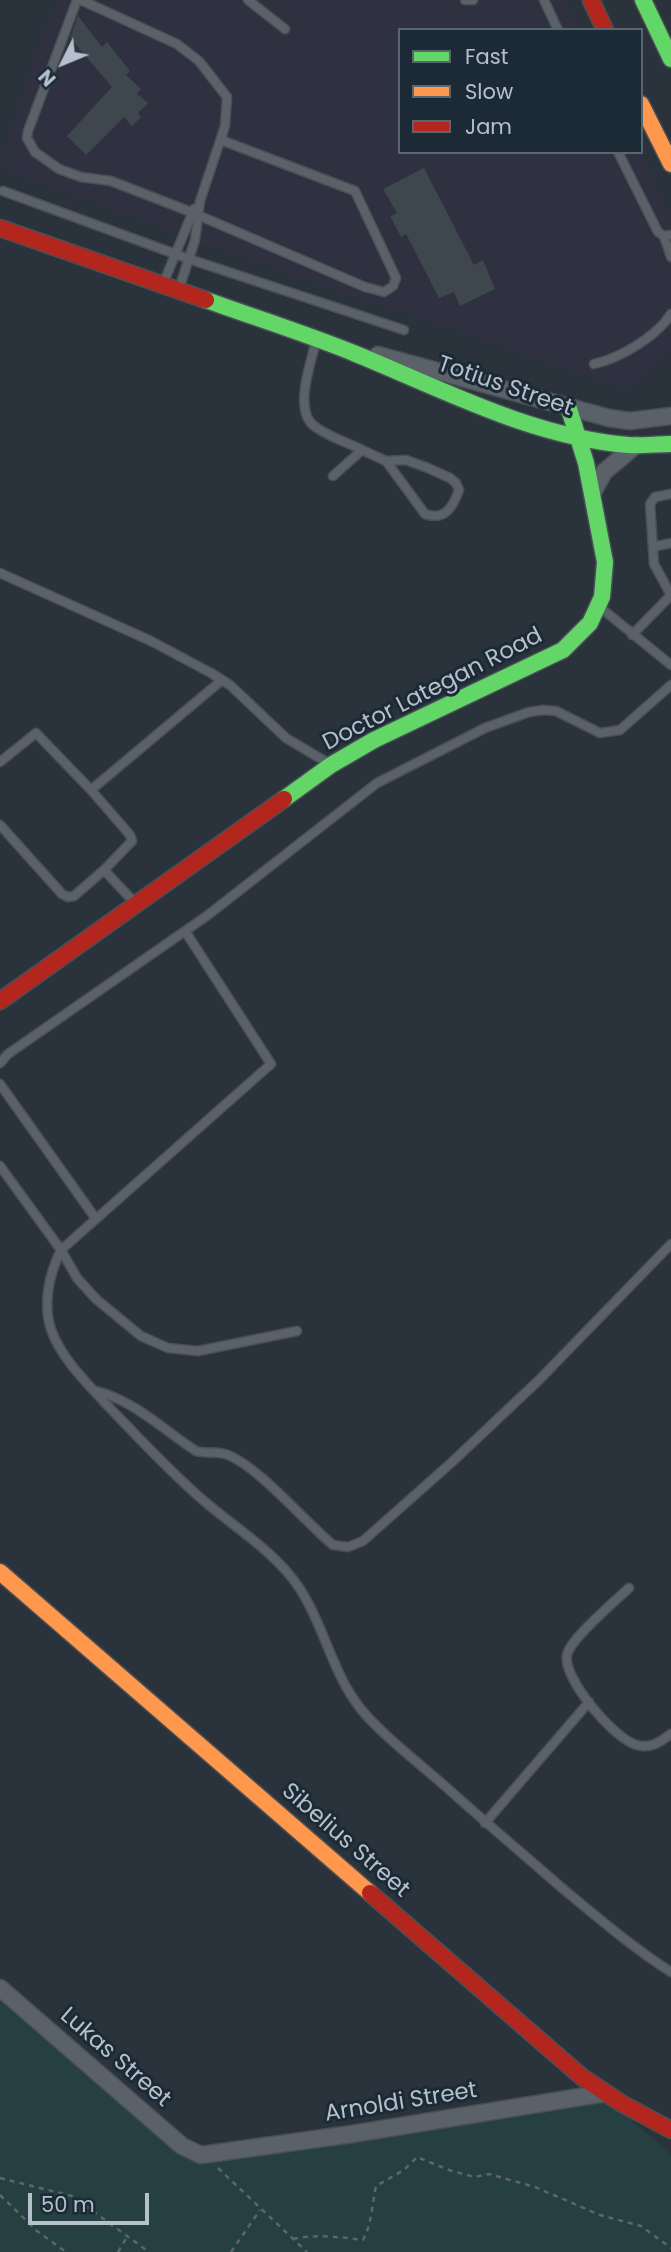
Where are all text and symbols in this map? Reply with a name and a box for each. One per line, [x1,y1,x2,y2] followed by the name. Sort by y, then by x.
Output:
[28,28,98,98] north arrow
[398,28,643,154] legend
[465,42,508,71] text: Fast
[33,63,62,92] text: N
[465,77,513,106] text: Slow
[465,112,512,141] text: Jam
[434,351,576,423] street label: Totius Street
[319,623,547,757] street label: Doctor Lategan Road
[275,1778,415,1904] street label: Sibelius Street
[54,2002,176,2114] street label: Lukas Street
[323,2077,479,2129] street label: Arnoldi Street
[32,2178,152,2222] scale bar
[41,2190,95,2219] text: 50 m

